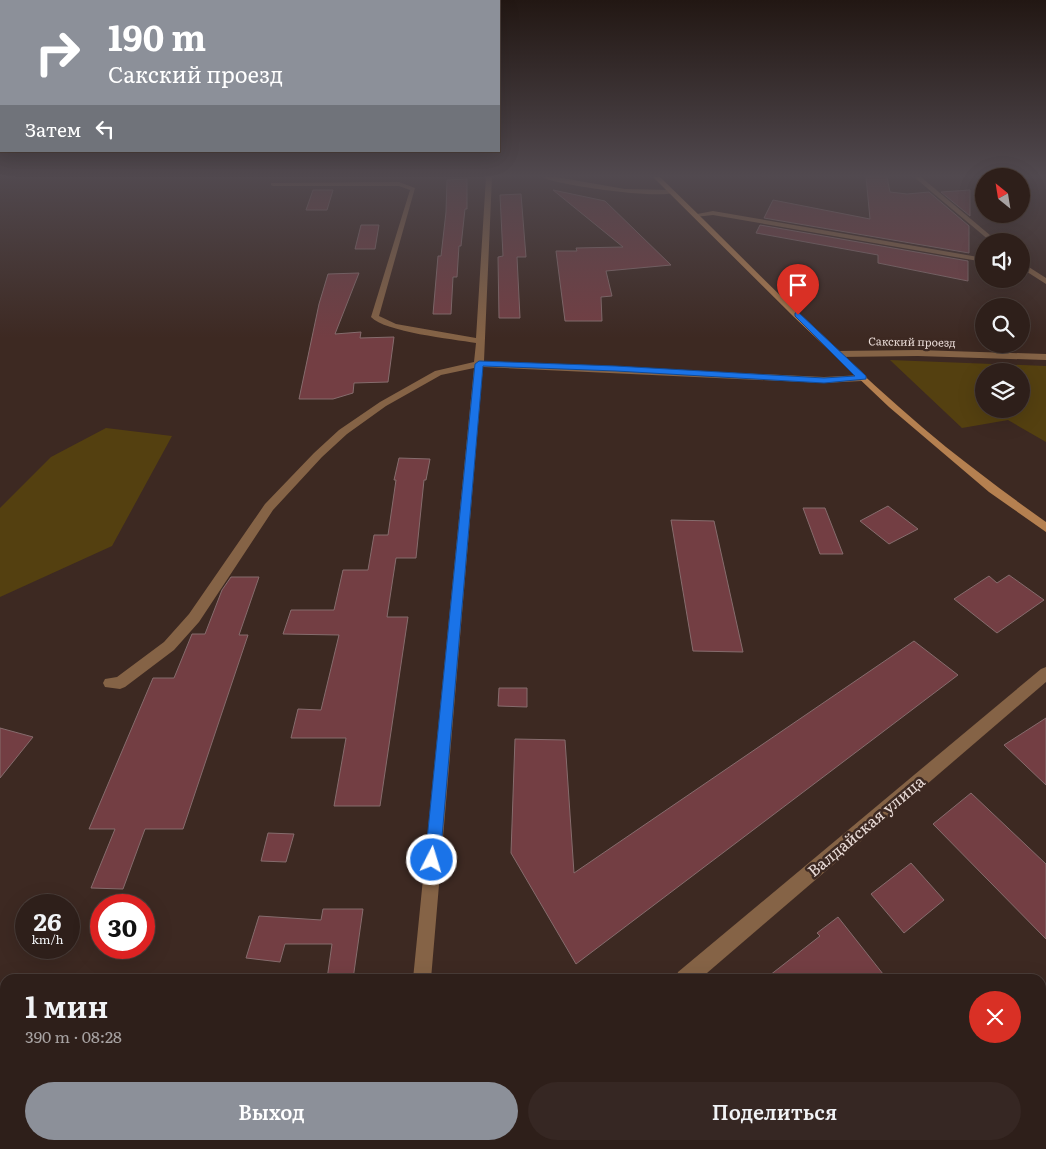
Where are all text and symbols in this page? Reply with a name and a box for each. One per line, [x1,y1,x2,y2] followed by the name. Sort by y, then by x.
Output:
[108,10,206,62] text: 190 m
[25,20,90,85] icon: right
[108,57,283,90] text: Сакский проезд
[25,115,81,143] text: Затем
[91,115,119,143] icon: left
[975,168,1030,222] north arrow
[975,168,1030,418] map controls
[975,233,1030,288] button: sound
[777,264,819,315] pin
[784,271,812,299] icon: arrive
[975,298,1030,353] button: search
[868,332,956,350] street label: Сакский проезд
[975,363,1030,418] button: layers
[802,769,929,882] street label: Валдайская улица
[405,833,457,885] position arrow
[90,894,155,959] speed limit sign: 30
[33,902,62,939] text: 26
[32,930,63,948] text: km/h
[25,983,108,1027] text: 1 мин
[969,991,1021,1043] button: close
[25,1024,122,1048] text: 390 m · 08:28
[25,1082,518,1140] button: Выход
[528,1082,1021,1140] button: Поделиться

